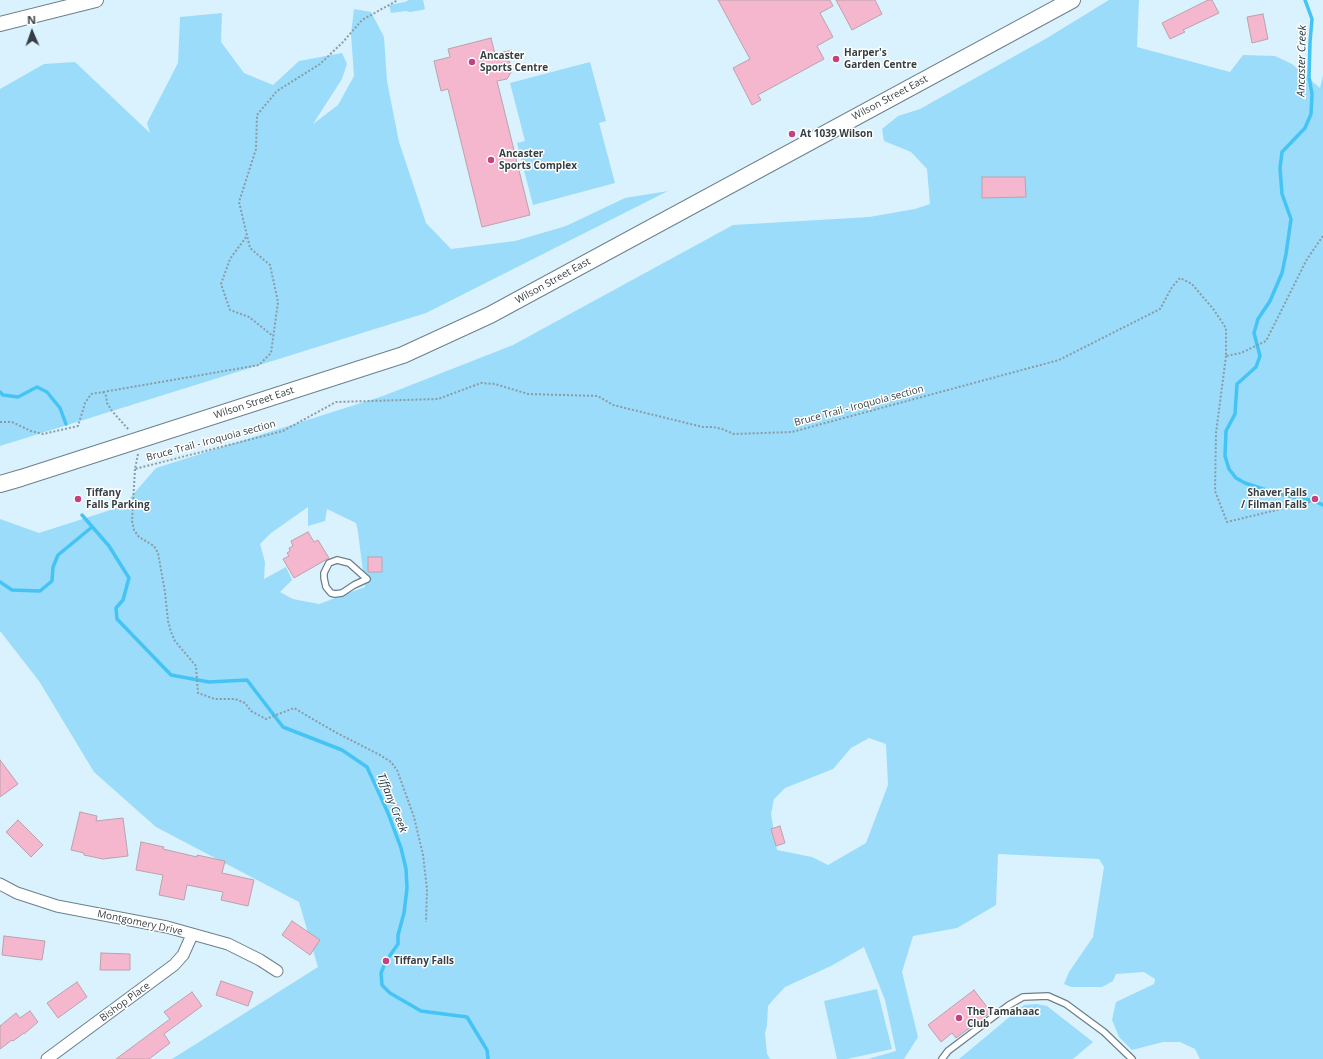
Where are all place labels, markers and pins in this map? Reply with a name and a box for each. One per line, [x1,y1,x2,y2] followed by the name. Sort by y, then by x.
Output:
[844,47,917,70] place label: Harper's Garden Centre
[480,50,548,74] place label: Ancaster Sports Centre
[831,54,841,64] marker: Harper's Garden Centre
[467,57,477,67] marker: Ancaster Sports Centre
[800,128,873,140] place label: At 1039 Wilson
[787,129,797,139] marker: At 1039 Wilson
[499,148,577,172] place label: Ancaster Sports Complex
[486,155,496,165] marker: Ancaster Sports Complex
[86,487,150,510] place label: Tiffany Falls Parking
[1241,487,1307,510] place label: Shaver Falls / Filman Falls
[73,494,83,504] marker: Tiffany Falls Parking
[1310,494,1320,504] marker: Shaver Falls / Filman Falls
[394,955,454,967] place label: Tiffany Falls
[381,956,391,966] marker: Tiffany Falls
[967,1006,1039,1030] place label: The Tamahaac Club
[954,1013,964,1023] marker: The Tamahaac Club

